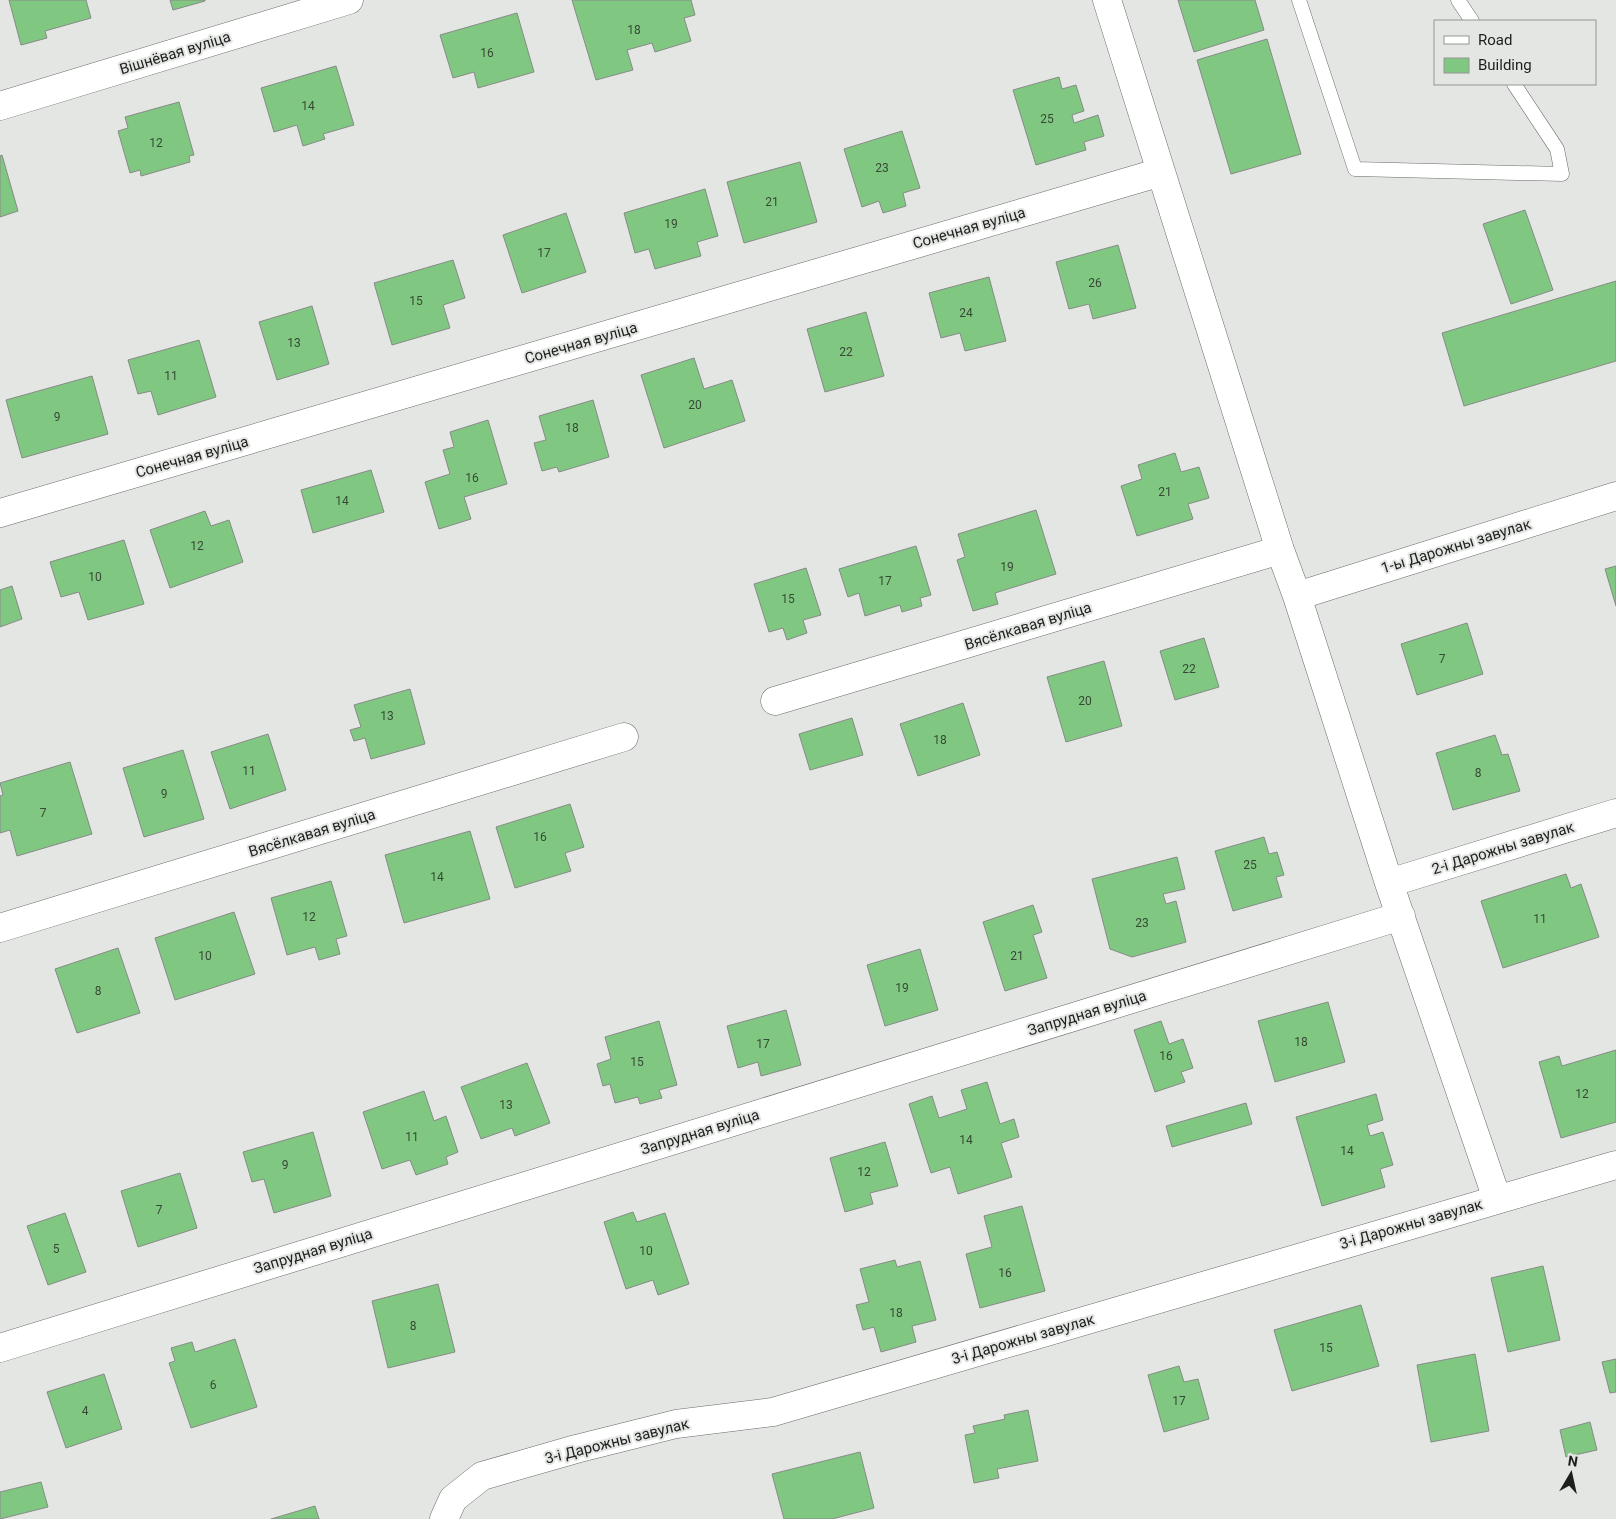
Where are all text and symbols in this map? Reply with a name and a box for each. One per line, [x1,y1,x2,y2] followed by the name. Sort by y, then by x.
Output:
[1434,20,1596,85] legend
[627,23,641,37] house number: 18
[117,28,233,78] street label: Вішнёвая вуліца
[1478,31,1512,49] text: Road
[480,46,494,60] house number: 16
[1478,56,1532,74] text: Building
[301,99,315,113] house number: 14
[1040,112,1054,126] house number: 25
[149,136,163,150] house number: 12
[875,161,889,175] house number: 23
[765,195,779,209] house number: 21
[911,203,1027,253] street label: Сонечная вуліца
[664,217,678,231] house number: 19
[537,246,551,260] house number: 17
[1088,276,1102,290] house number: 26
[409,294,423,308] house number: 15
[959,306,973,320] house number: 24
[523,318,639,368] street label: Сонечная вуліца
[287,336,301,350] house number: 13
[839,345,853,359] house number: 22
[164,369,178,383] house number: 11
[688,398,702,412] house number: 20
[54,410,60,424] house number: 9
[565,421,579,435] house number: 18
[134,432,250,482] street label: Сонечная вуліца
[465,471,479,485] house number: 16
[1158,485,1172,499] house number: 21
[335,494,349,508] house number: 14
[1379,515,1533,577] street label: 1-ы Дарожны завулак
[190,539,204,553] house number: 12
[1000,560,1014,574] house number: 19
[88,570,102,584] house number: 10
[878,574,892,588] house number: 17
[781,592,795,606] house number: 15
[962,598,1094,654] street label: Вясёлкавая вуліца
[1439,652,1446,666] house number: 7
[1182,662,1196,676] house number: 22
[1078,694,1092,708] house number: 20
[380,709,394,723] house number: 13
[933,733,947,747] house number: 18
[242,764,256,778] house number: 11
[1475,766,1482,780] house number: 8
[161,787,167,801] house number: 9
[246,805,378,861] street label: Вясёлкавая вуліца
[40,806,47,820] house number: 7
[1430,818,1576,878] street label: 2-і Дарожны завулак
[533,830,547,844] house number: 16
[1243,858,1257,872] house number: 25
[430,870,444,884] house number: 14
[302,910,316,924] house number: 12
[1533,912,1547,926] house number: 11
[1135,916,1149,930] house number: 23
[198,949,212,963] house number: 10
[1010,949,1024,963] house number: 21
[895,981,909,995] house number: 19
[95,984,102,998] house number: 8
[1025,986,1149,1040] street label: Запрудная вуліца
[1294,1035,1308,1049] house number: 18
[756,1037,770,1051] house number: 17
[1159,1049,1173,1063] house number: 16
[630,1055,644,1069] house number: 15
[1575,1087,1589,1101] house number: 12
[499,1098,513,1112] house number: 13
[638,1105,762,1159] street label: Запрудная вуліца
[405,1130,419,1144] house number: 11
[959,1133,973,1147] house number: 14
[1340,1144,1354,1158] house number: 14
[282,1158,288,1172] house number: 9
[857,1165,871,1179] house number: 12
[1338,1195,1484,1253] street label: 3-і Дарожны завулак
[156,1203,163,1217] house number: 7
[251,1224,375,1278] street label: Запрудная вуліца
[53,1242,60,1256] house number: 5
[639,1244,653,1258] house number: 10
[998,1266,1012,1280] house number: 16
[889,1306,903,1320] house number: 18
[950,1310,1096,1368] street label: 3-і Дарожны завулак
[410,1319,417,1333] house number: 8
[1319,1341,1333,1355] house number: 15
[210,1378,217,1392] house number: 6
[1172,1394,1186,1408] house number: 17
[82,1404,89,1418] house number: 4
[543,1414,691,1468] street label: 3-і Дарожны завулак
[1546,1449,1596,1499] north arrow
[1567,1452,1579,1470] text: N

